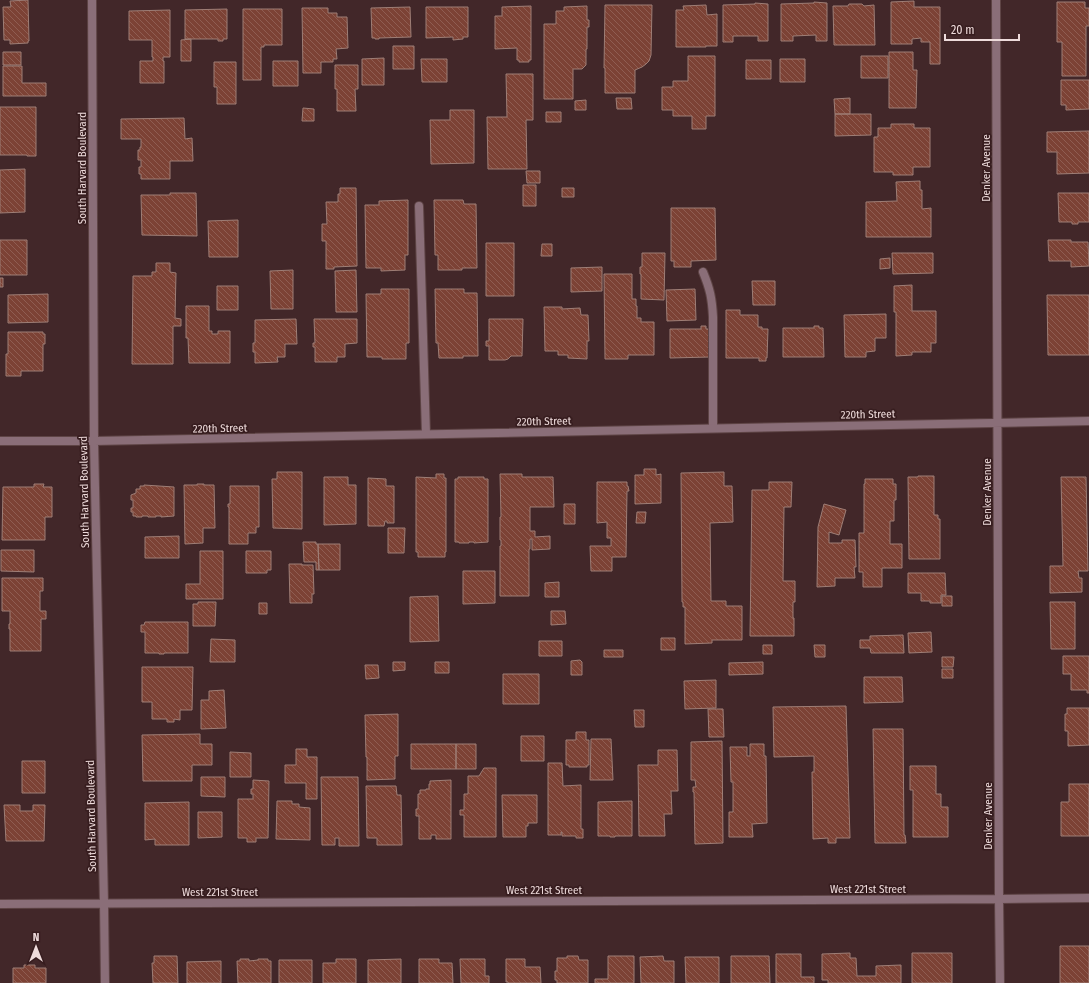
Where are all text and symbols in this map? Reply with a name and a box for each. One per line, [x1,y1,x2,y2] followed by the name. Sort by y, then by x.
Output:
[945,16,1019,42] scale bar
[951,23,975,37] text: 20 m
[76,112,89,224] street label: South Harvard Boulevard
[980,134,993,202] street label: Denker Avenue
[841,408,896,421] street label: 220th Street
[517,415,572,428] street label: 220th Street
[193,422,248,435] street label: 220th Street
[77,436,92,548] street label: South Harvard Boulevard
[981,458,994,526] street label: Denker Avenue
[84,760,99,872] street label: South Harvard Boulevard
[982,782,995,850] street label: Denker Avenue
[830,883,906,896] street label: West 221st Street
[506,884,582,897] street label: West 221st Street
[182,886,258,899] street label: West 221st Street
[16,927,56,967] north arrow
[33,931,39,944] text: N

